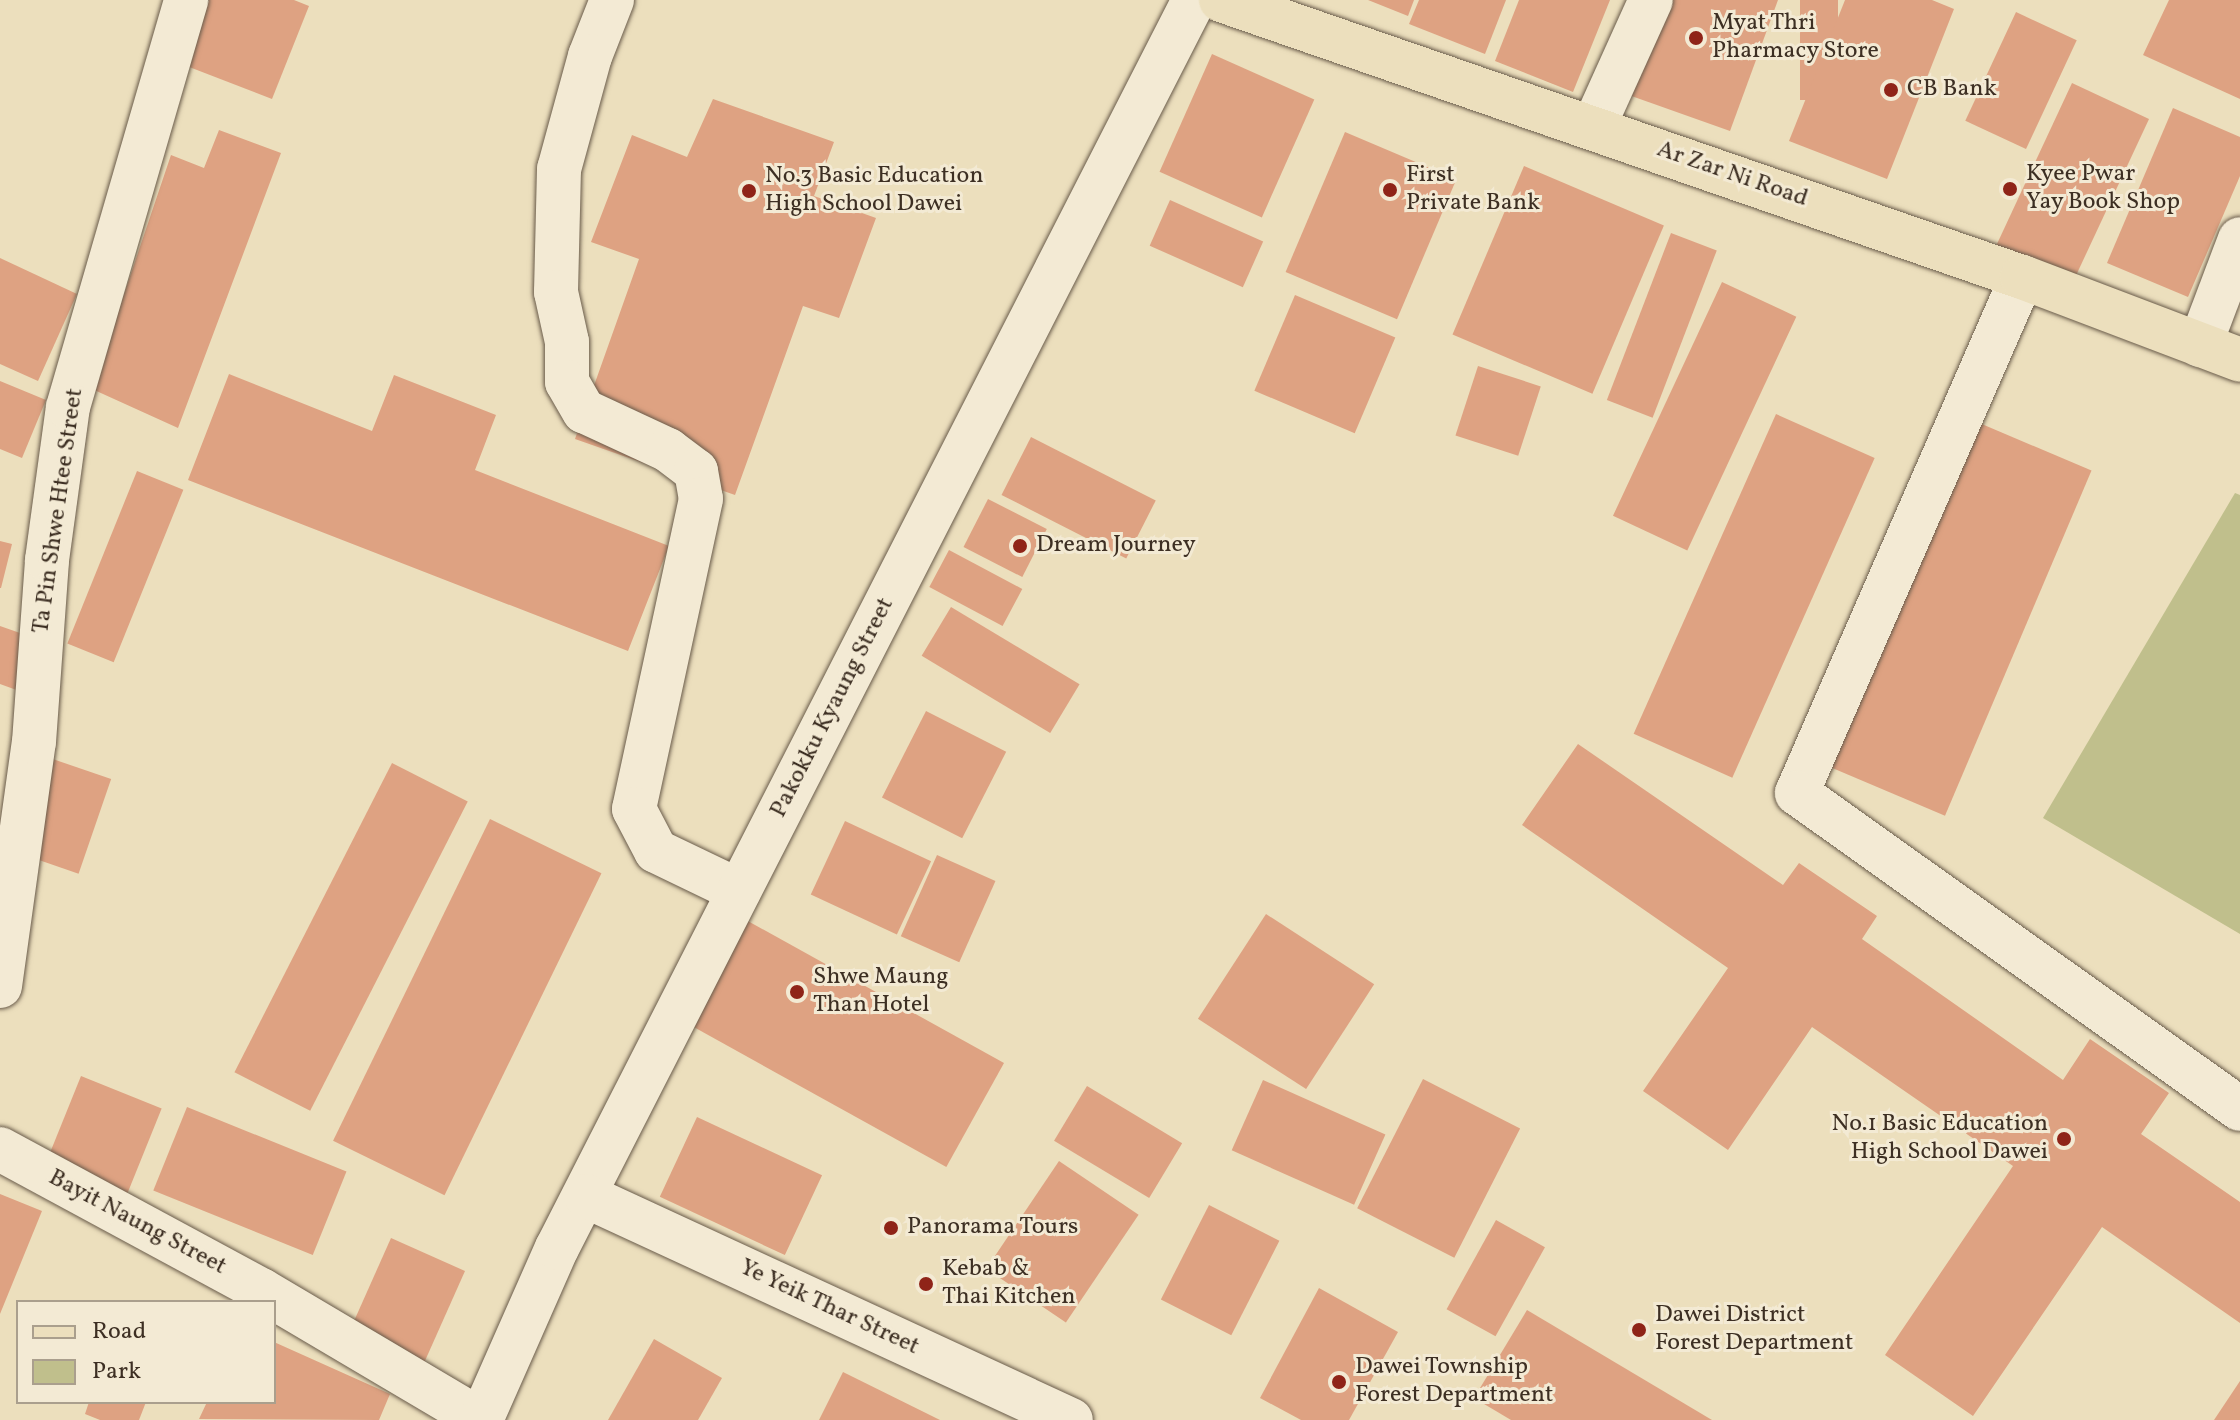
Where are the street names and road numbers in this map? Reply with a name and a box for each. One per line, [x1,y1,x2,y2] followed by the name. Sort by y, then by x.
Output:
[1653,136,1811,214] street label: Ar Zar Ni Road
[28,386,90,636] street label: Ta Pin Shwe Htee Street
[765,593,901,823] street label: Pakokku Kyaung Street
[43,1164,231,1282] street label: Bayit Naung Street
[734,1254,924,1362] street label: Ye Yeik Thar Street

